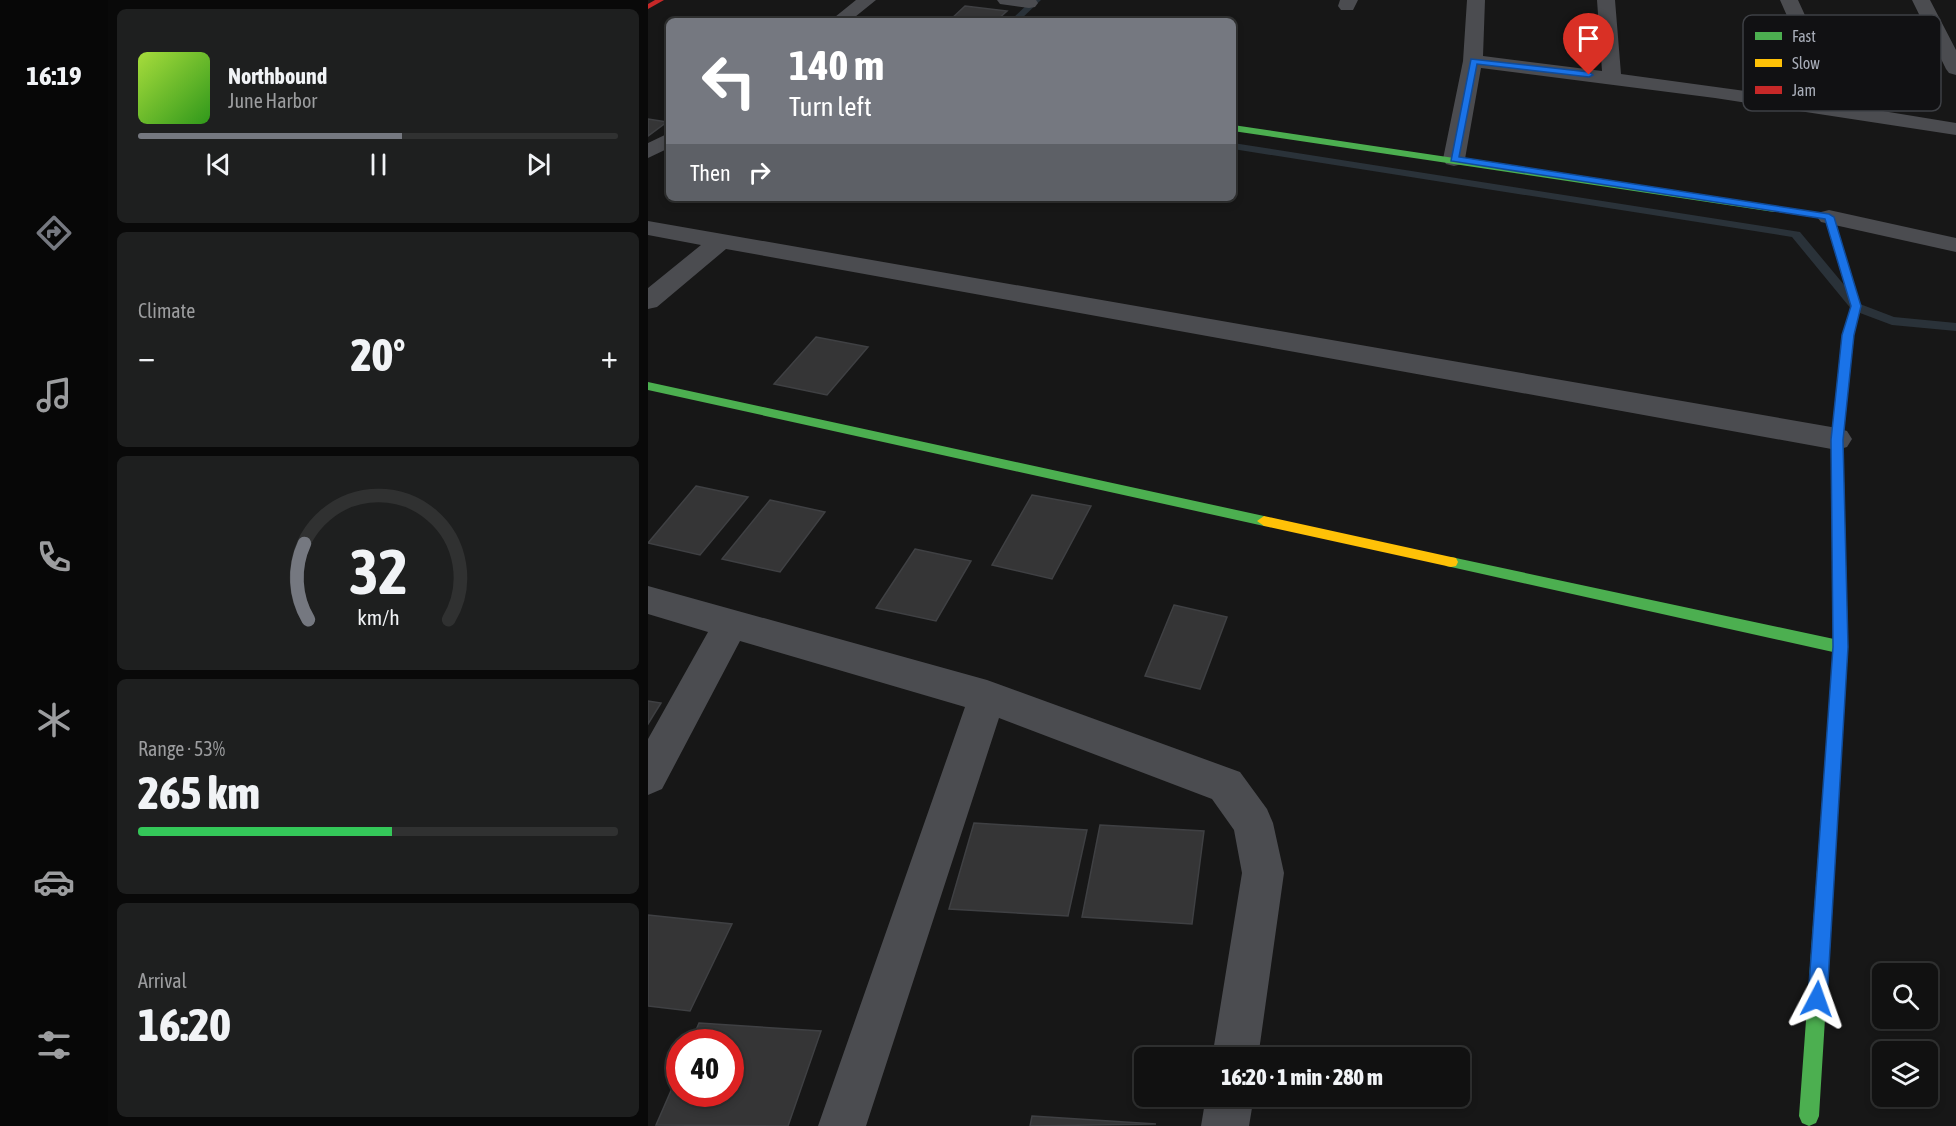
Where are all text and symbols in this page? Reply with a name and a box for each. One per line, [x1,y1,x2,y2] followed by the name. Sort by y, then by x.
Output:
[1563,13,1614,75] pin
[1743,15,1941,111] legend
[1572,22,1605,55] icon: arrive
[1792,27,1816,45] text: Fast
[789,41,884,89] text: 140 m
[690,42,768,120] icon: left
[1792,54,1820,72] text: Slow
[26,60,82,91] text: 16:19
[228,63,327,89] text: Northbound
[1792,81,1816,99] text: Jam
[228,89,317,112] text: June Harbor
[789,91,872,122] text: Turn left
[202,148,235,181] icon: previous
[362,148,395,181] icon: pause
[522,148,555,181] icon: next
[743,156,776,189] icon: right
[690,160,731,186] text: Then
[33,212,75,254] icon: directions
[138,299,195,322] text: Climate
[351,329,405,381] text: 20°
[138,337,155,375] text: −
[601,337,618,375] text: +
[33,374,75,416] icon: music
[33,536,75,578] icon: phone
[349,536,407,607] text: 32
[357,605,399,630] text: km/h
[33,699,75,741] icon: climate
[138,737,225,760] text: Range · 53%
[138,767,260,819] text: 265 km
[33,861,75,903] icon: car
[1872,963,1938,1107] map controls
[1872,963,1938,1029] button: search
[1785,967,1849,1031] position arrow
[138,969,187,992] text: Arrival
[138,999,231,1051] text: 16:20
[33,1024,75,1066] icon: filters
[666,1029,744,1107] speed limit sign: 40
[1872,1041,1938,1107] button: layers
[1221,1064,1383,1090] text: 16:20 · 1 min · 280 m

